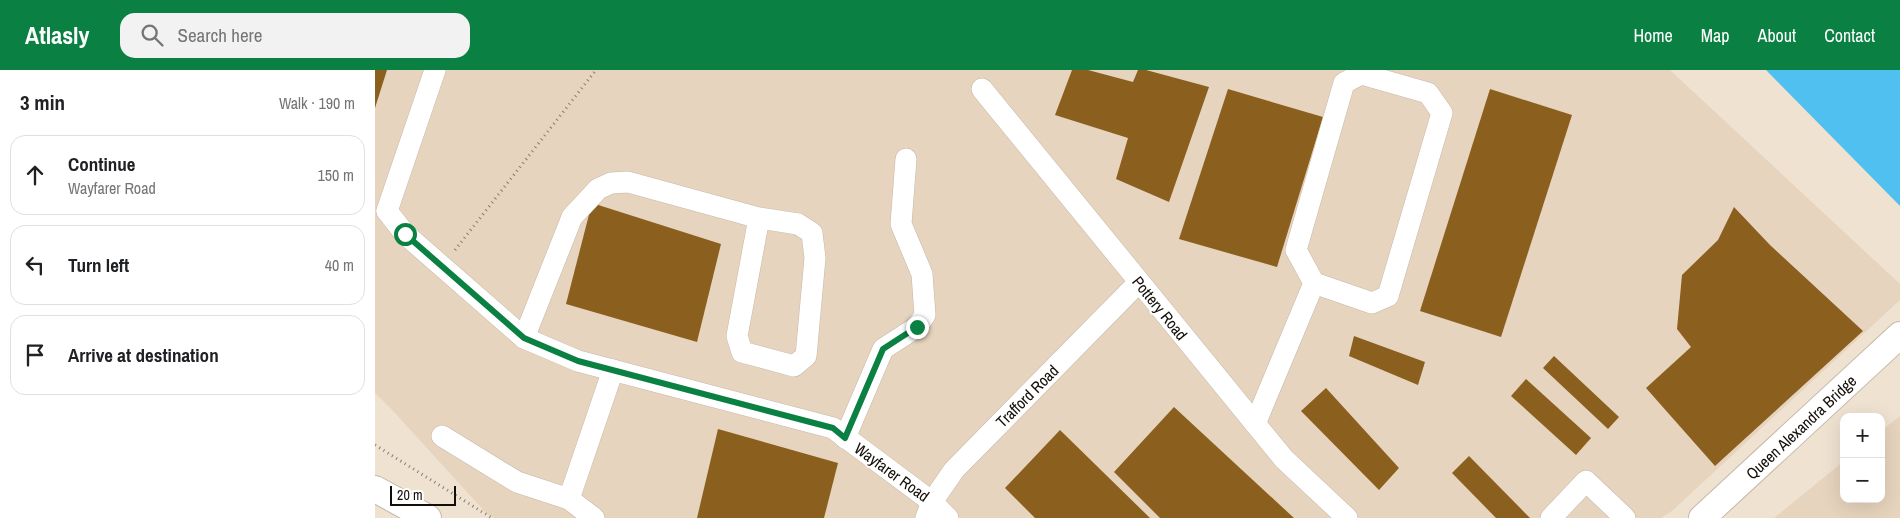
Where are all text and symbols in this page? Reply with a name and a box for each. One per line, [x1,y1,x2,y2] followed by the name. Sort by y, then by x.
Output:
[120,13,470,58] search box
[25,19,90,51] text: Atlasly
[138,21,166,49] icon: search
[178,22,262,48] text: Search here
[1633,23,1673,48] text: Home
[1701,23,1730,48] text: Map
[1758,23,1796,48] text: About
[1824,23,1875,48] text: Contact
[20,88,65,117] text: 3 min
[279,92,355,114] text: Walk · 190 m
[68,151,136,177] text: Continue
[21,161,49,189] icon: ahead
[318,164,354,186] text: 150 m
[68,177,156,199] text: Wayfarer Road
[394,223,417,246] route start
[21,251,49,279] icon: left
[68,252,129,278] text: Turn left
[325,254,354,276] text: 40 m
[1127,271,1193,345] street label: Pottery Road
[906,316,929,339] route end
[21,341,49,369] icon: arrive
[68,342,219,368] text: Arrive at destination
[991,360,1063,432] street label: Trafford Road
[1741,370,1861,484] street label: Queen Alexandra Bridge
[1840,413,1885,503] map controls
[1840,413,1885,458] button: +
[850,437,934,507] street label: Wayfarer Road
[1840,458,1885,503] button: −
[390,483,456,506] scale bar
[397,486,423,504] text: 20 m

